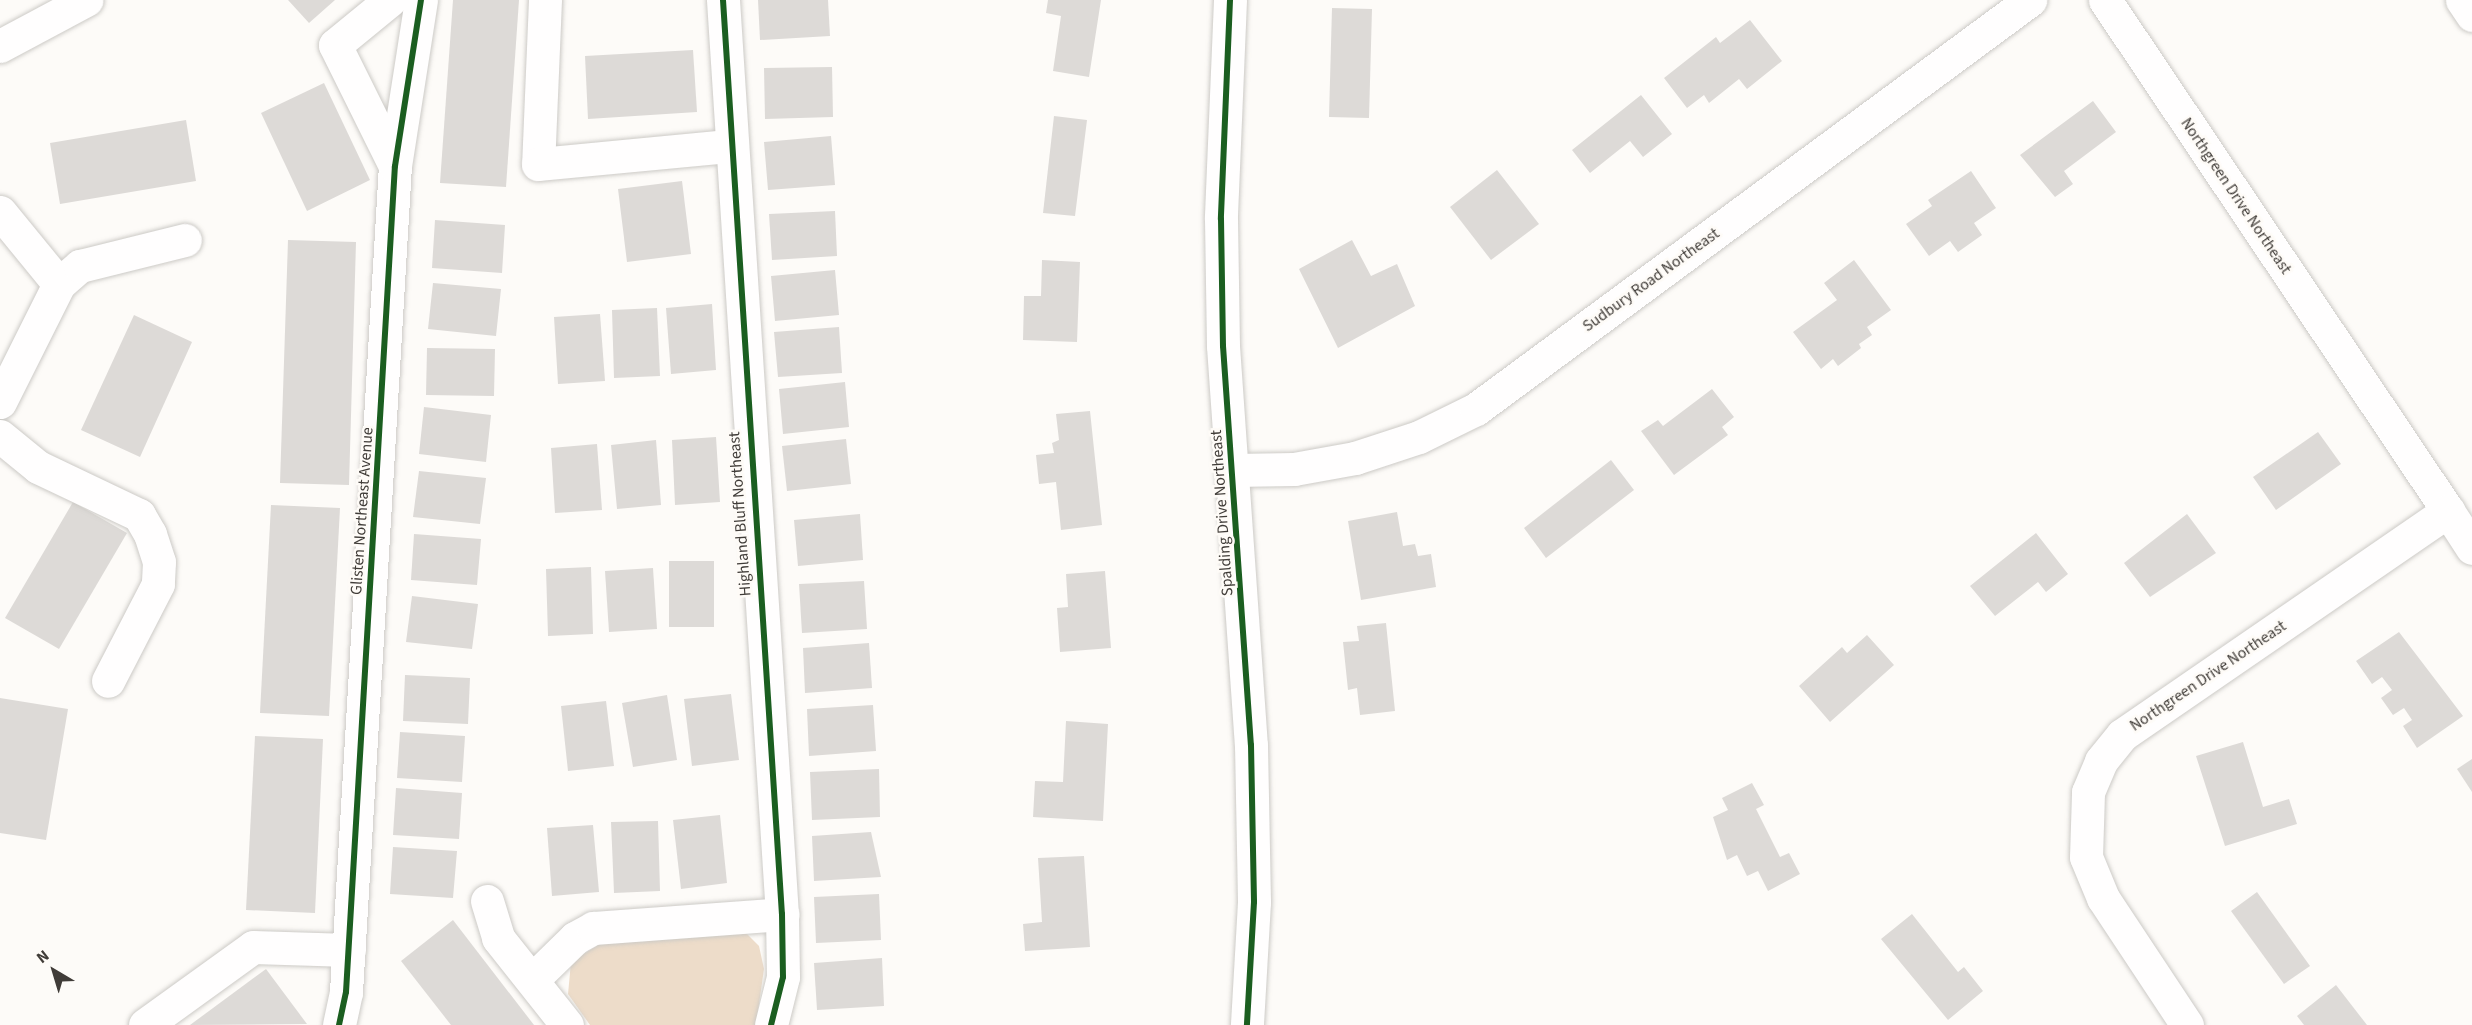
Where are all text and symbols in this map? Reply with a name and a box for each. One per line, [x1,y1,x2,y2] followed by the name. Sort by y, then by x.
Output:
[2177,114,2295,278] street label: Northgreen Drive Northeast
[1579,224,1723,336] street label: Sudbury Road Northeast
[347,426,377,596] street label: Glisten Northeast Avenue
[1207,429,1237,597] street label: Spalding Drive Northeast
[725,431,755,597] street label: Highland Bluff Northeast
[2126,617,2290,735] street label: Northgreen Drive Northeast
[24,941,84,1001] north arrow
[32,945,54,969] text: N

